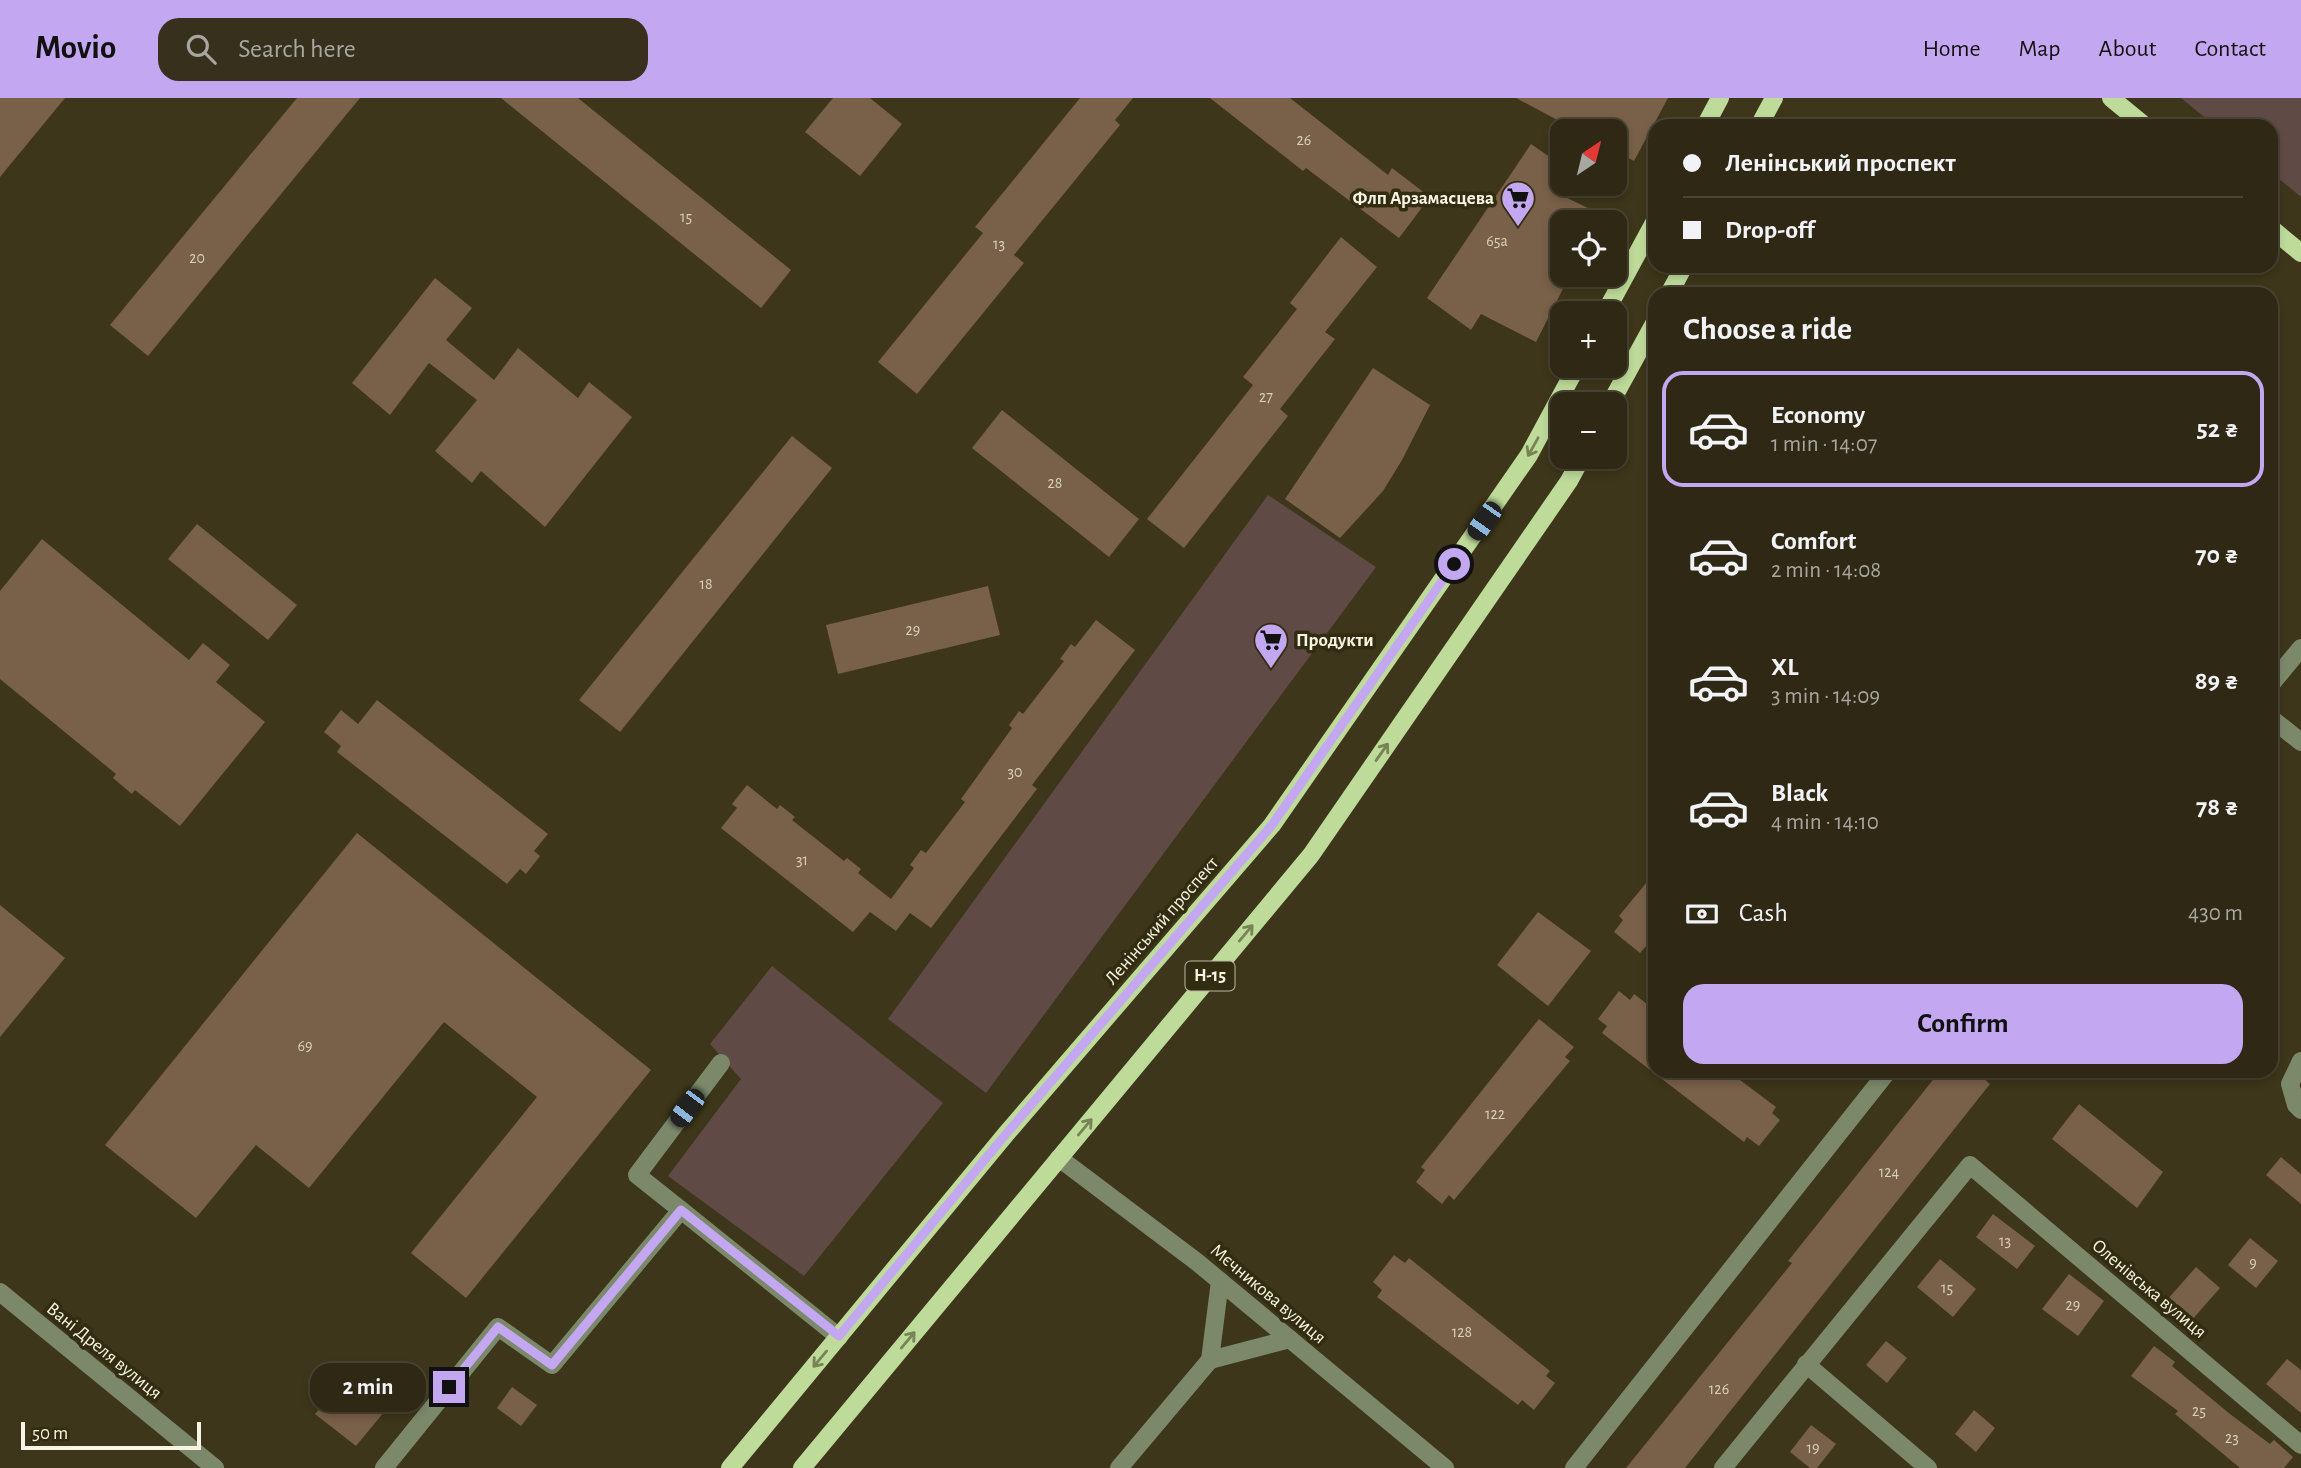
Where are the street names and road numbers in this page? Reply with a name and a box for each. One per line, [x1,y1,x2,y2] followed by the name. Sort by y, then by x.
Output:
[1102,854,1222,988] street label: Ленінський проспект
[1186,962,1234,990] road number: Н-15
[2088,1236,2210,1342] street label: Оленівська вулиця
[1207,1240,1329,1348] street label: Мєчникова вулиця
[43,1299,165,1403] street label: Вані Дреля вулиця

